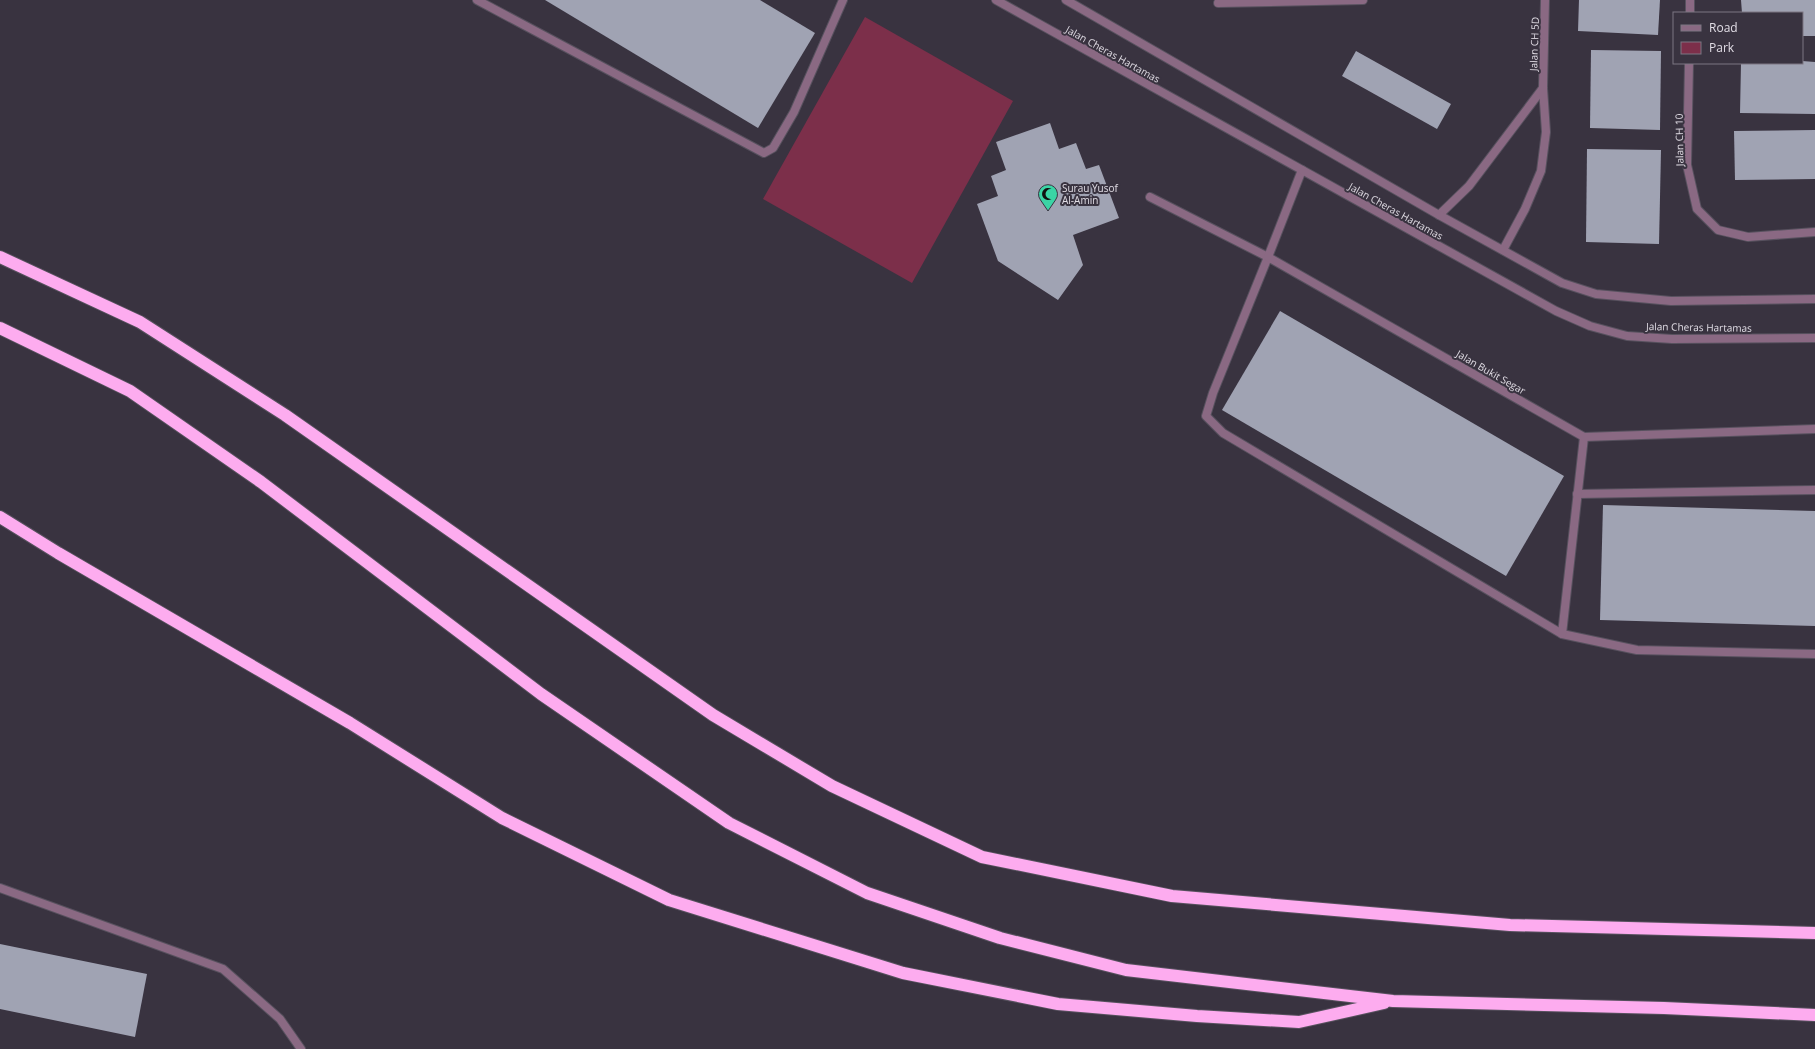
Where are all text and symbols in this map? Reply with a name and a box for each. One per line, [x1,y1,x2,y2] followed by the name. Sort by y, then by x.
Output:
[1673,12,1803,64] legend
[1526,17,1542,72] street label: Jalan CH 5D
[1709,19,1738,36] text: Road
[1062,22,1163,86] street label: Jalan Cheras Hartamas
[1709,39,1735,56] text: Park
[1672,113,1686,168] street label: Jalan CH 10
[1345,179,1446,243] street label: Jalan Cheras Hartamas
[1062,181,1118,207] place label: Surau Yusof Al-Amin
[1037,183,1059,211] mosque icon: Surau Yusof Al-Amin
[1645,319,1752,335] street label: Jalan Cheras Hartamas
[1453,346,1528,398] street label: Jalan Bukit Segar

